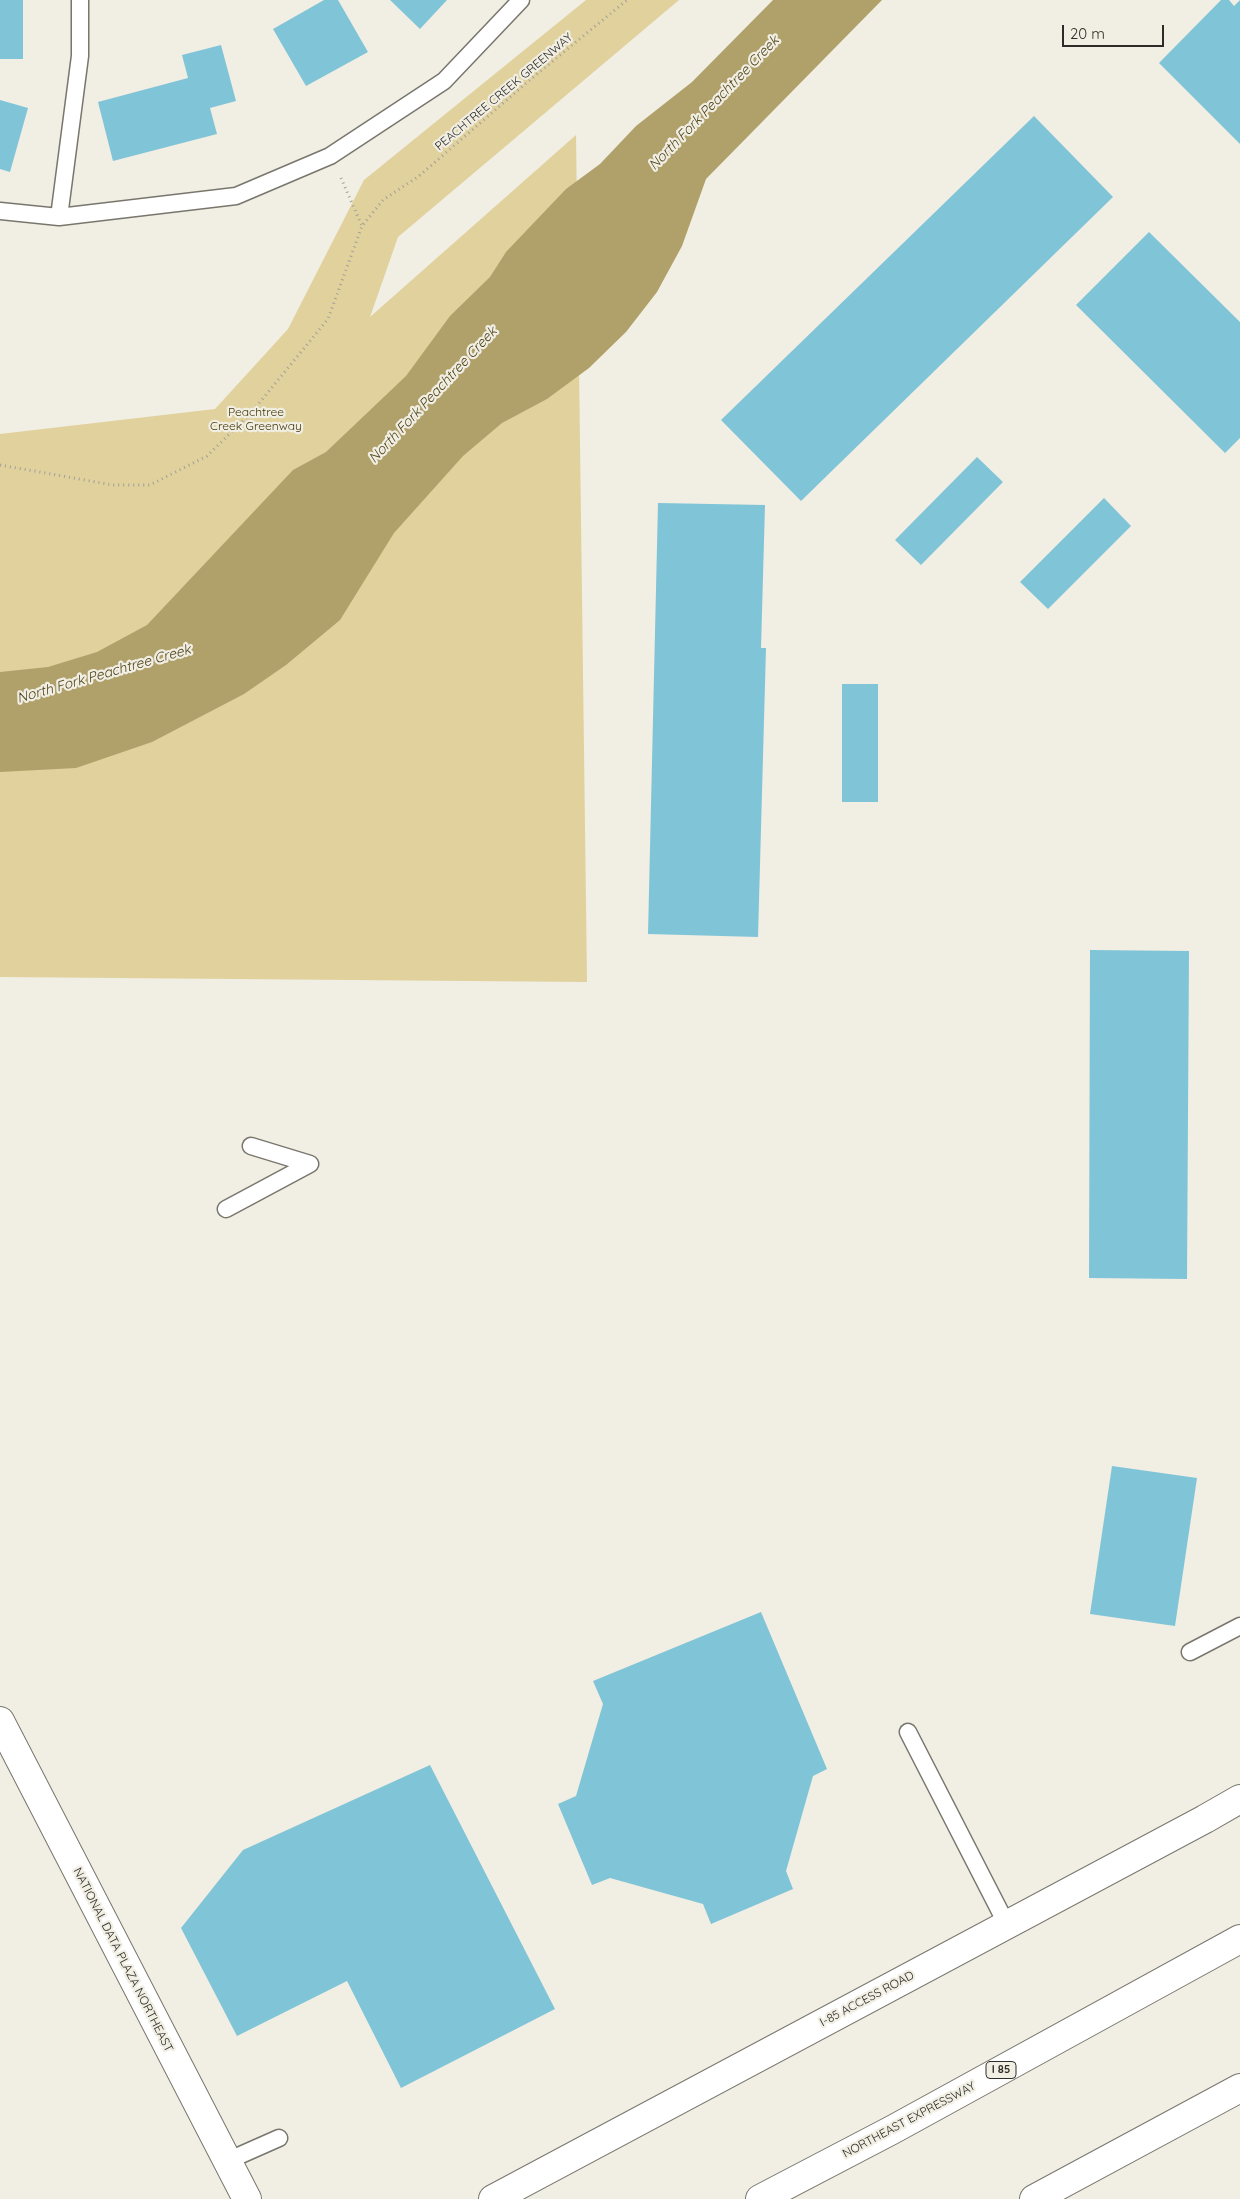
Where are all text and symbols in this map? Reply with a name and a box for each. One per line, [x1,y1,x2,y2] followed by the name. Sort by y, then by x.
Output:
[1065,15,1168,47] scale bar
[1070,24,1105,43] text: 20 m
[432,30,576,154] street label: PEACHTREE CREEK GREENWAY
[645,32,783,174] water label: North Fork Peachtree Creek
[365,323,501,467] water label: North Fork Peachtree Creek
[210,405,302,433] park label: Peachtree Creek Greenway
[15,641,193,707] water label: North Fork Peachtree Creek
[70,1865,176,2055] street label: NATIONAL DATA PLAZA NORTHEAST
[818,1968,916,2030] street label: I-85 ACCESS ROAD
[986,2062,1016,2078] road number: I 85
[840,2079,978,2161] street label: NORTHEAST EXPRESSWAY

